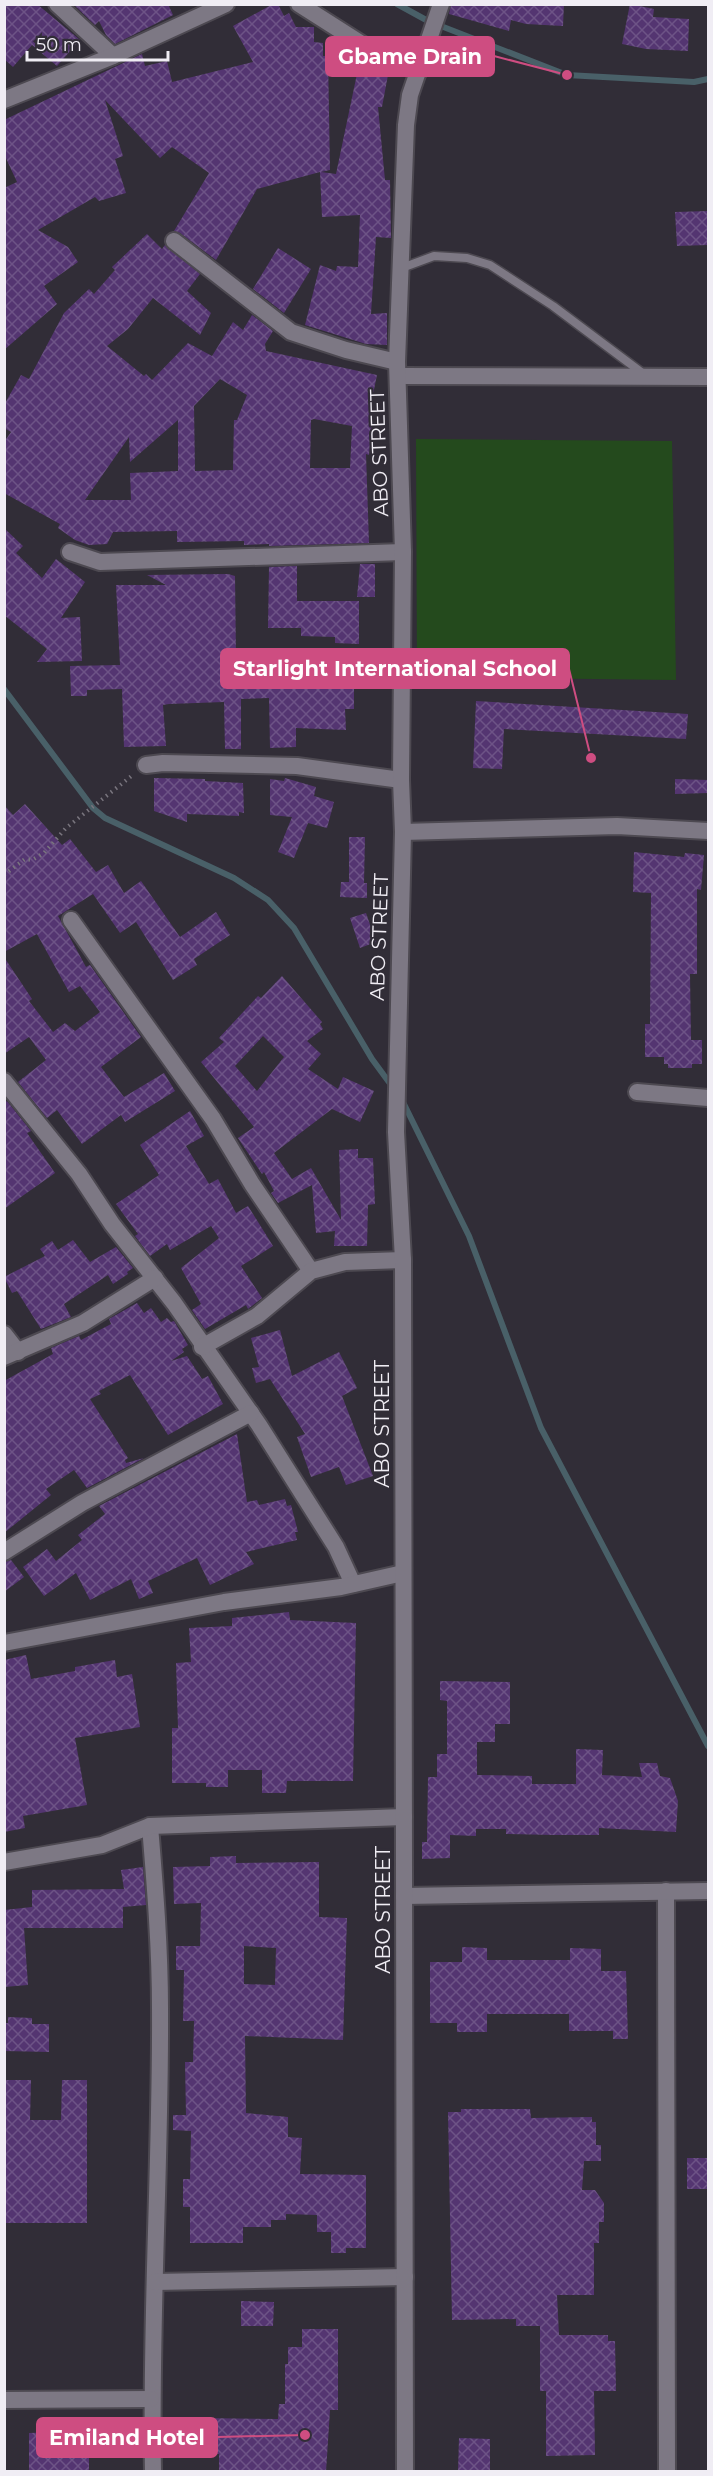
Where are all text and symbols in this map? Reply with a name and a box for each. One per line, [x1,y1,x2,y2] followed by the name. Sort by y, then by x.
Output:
[27,24,168,62] scale bar
[36,34,82,56] text: 50 m
[326,37,494,76] callout: Gbame Drain
[338,44,482,69] text: Gbame Drain
[365,388,393,517] street label: ABO STREET
[221,649,569,688] callout: Starlight International School
[233,656,557,681] text: Starlight International School
[365,872,393,1001] street label: ABO STREET
[370,1360,394,1488] street label: ABO STREET
[371,1846,395,1974] street label: ABO STREET
[37,2418,217,2457] callout: Emiland Hotel
[49,2425,205,2450] text: Emiland Hotel

